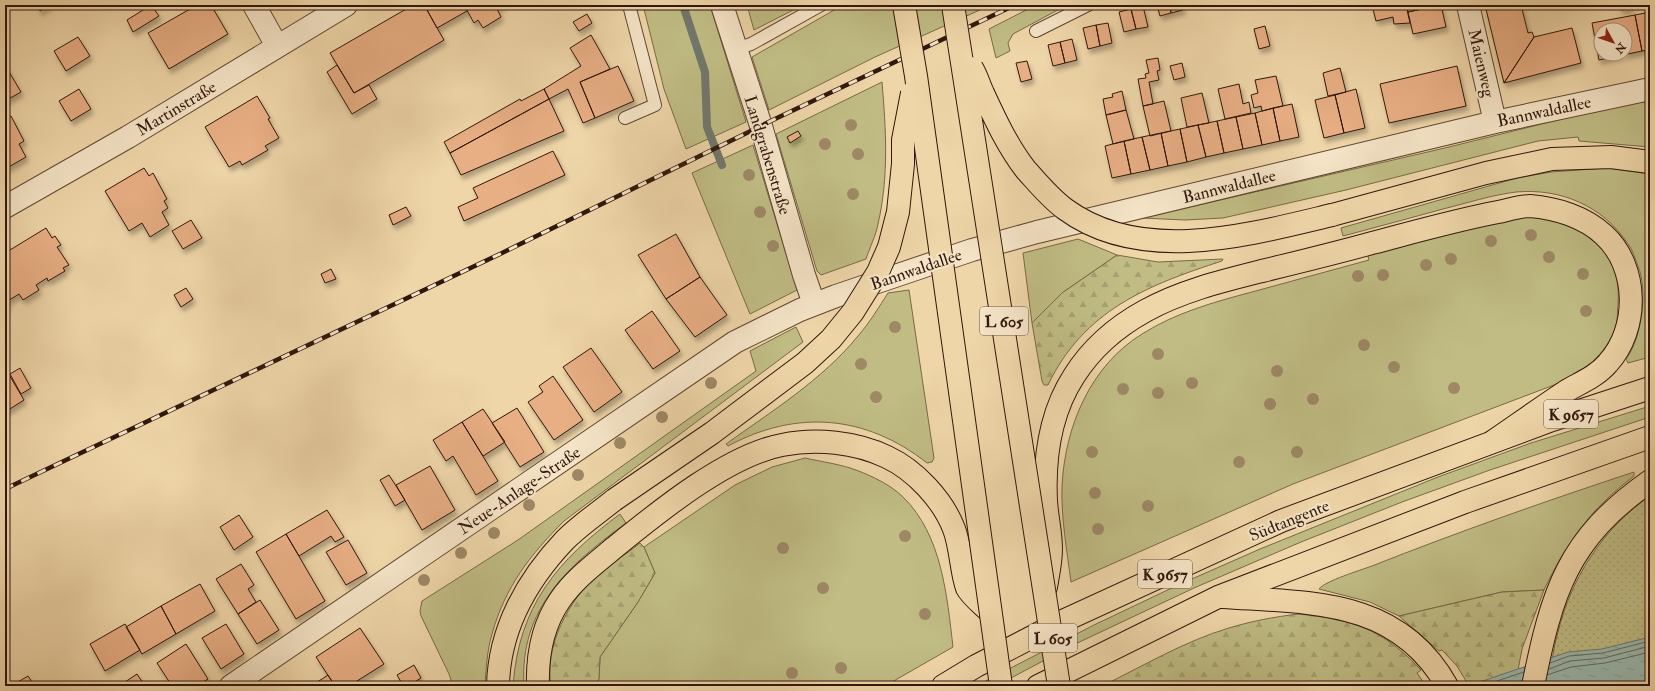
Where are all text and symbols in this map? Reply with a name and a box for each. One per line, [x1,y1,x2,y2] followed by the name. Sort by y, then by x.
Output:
[1593,22,1633,62] north arrow
[1463,27,1500,100] street label: Maienweg
[1611,39,1629,57] text: N
[133,76,220,140] street label: Martinstraße
[1495,91,1593,132] street label: Bannwaldallee
[739,93,796,217] street label: Landgrabenstraße
[1180,165,1278,208] street label: Bannwaldallee
[868,244,965,295] street label: Bannwaldallee
[980,307,1028,335] road number: L 605
[1544,400,1598,428] road number: K 9657
[454,442,585,539] street label: Neue-Anlage-Straße
[1246,495,1332,546] street label: Südtangente
[1138,560,1192,588] road number: K 9657
[1029,624,1077,652] road number: L 605

